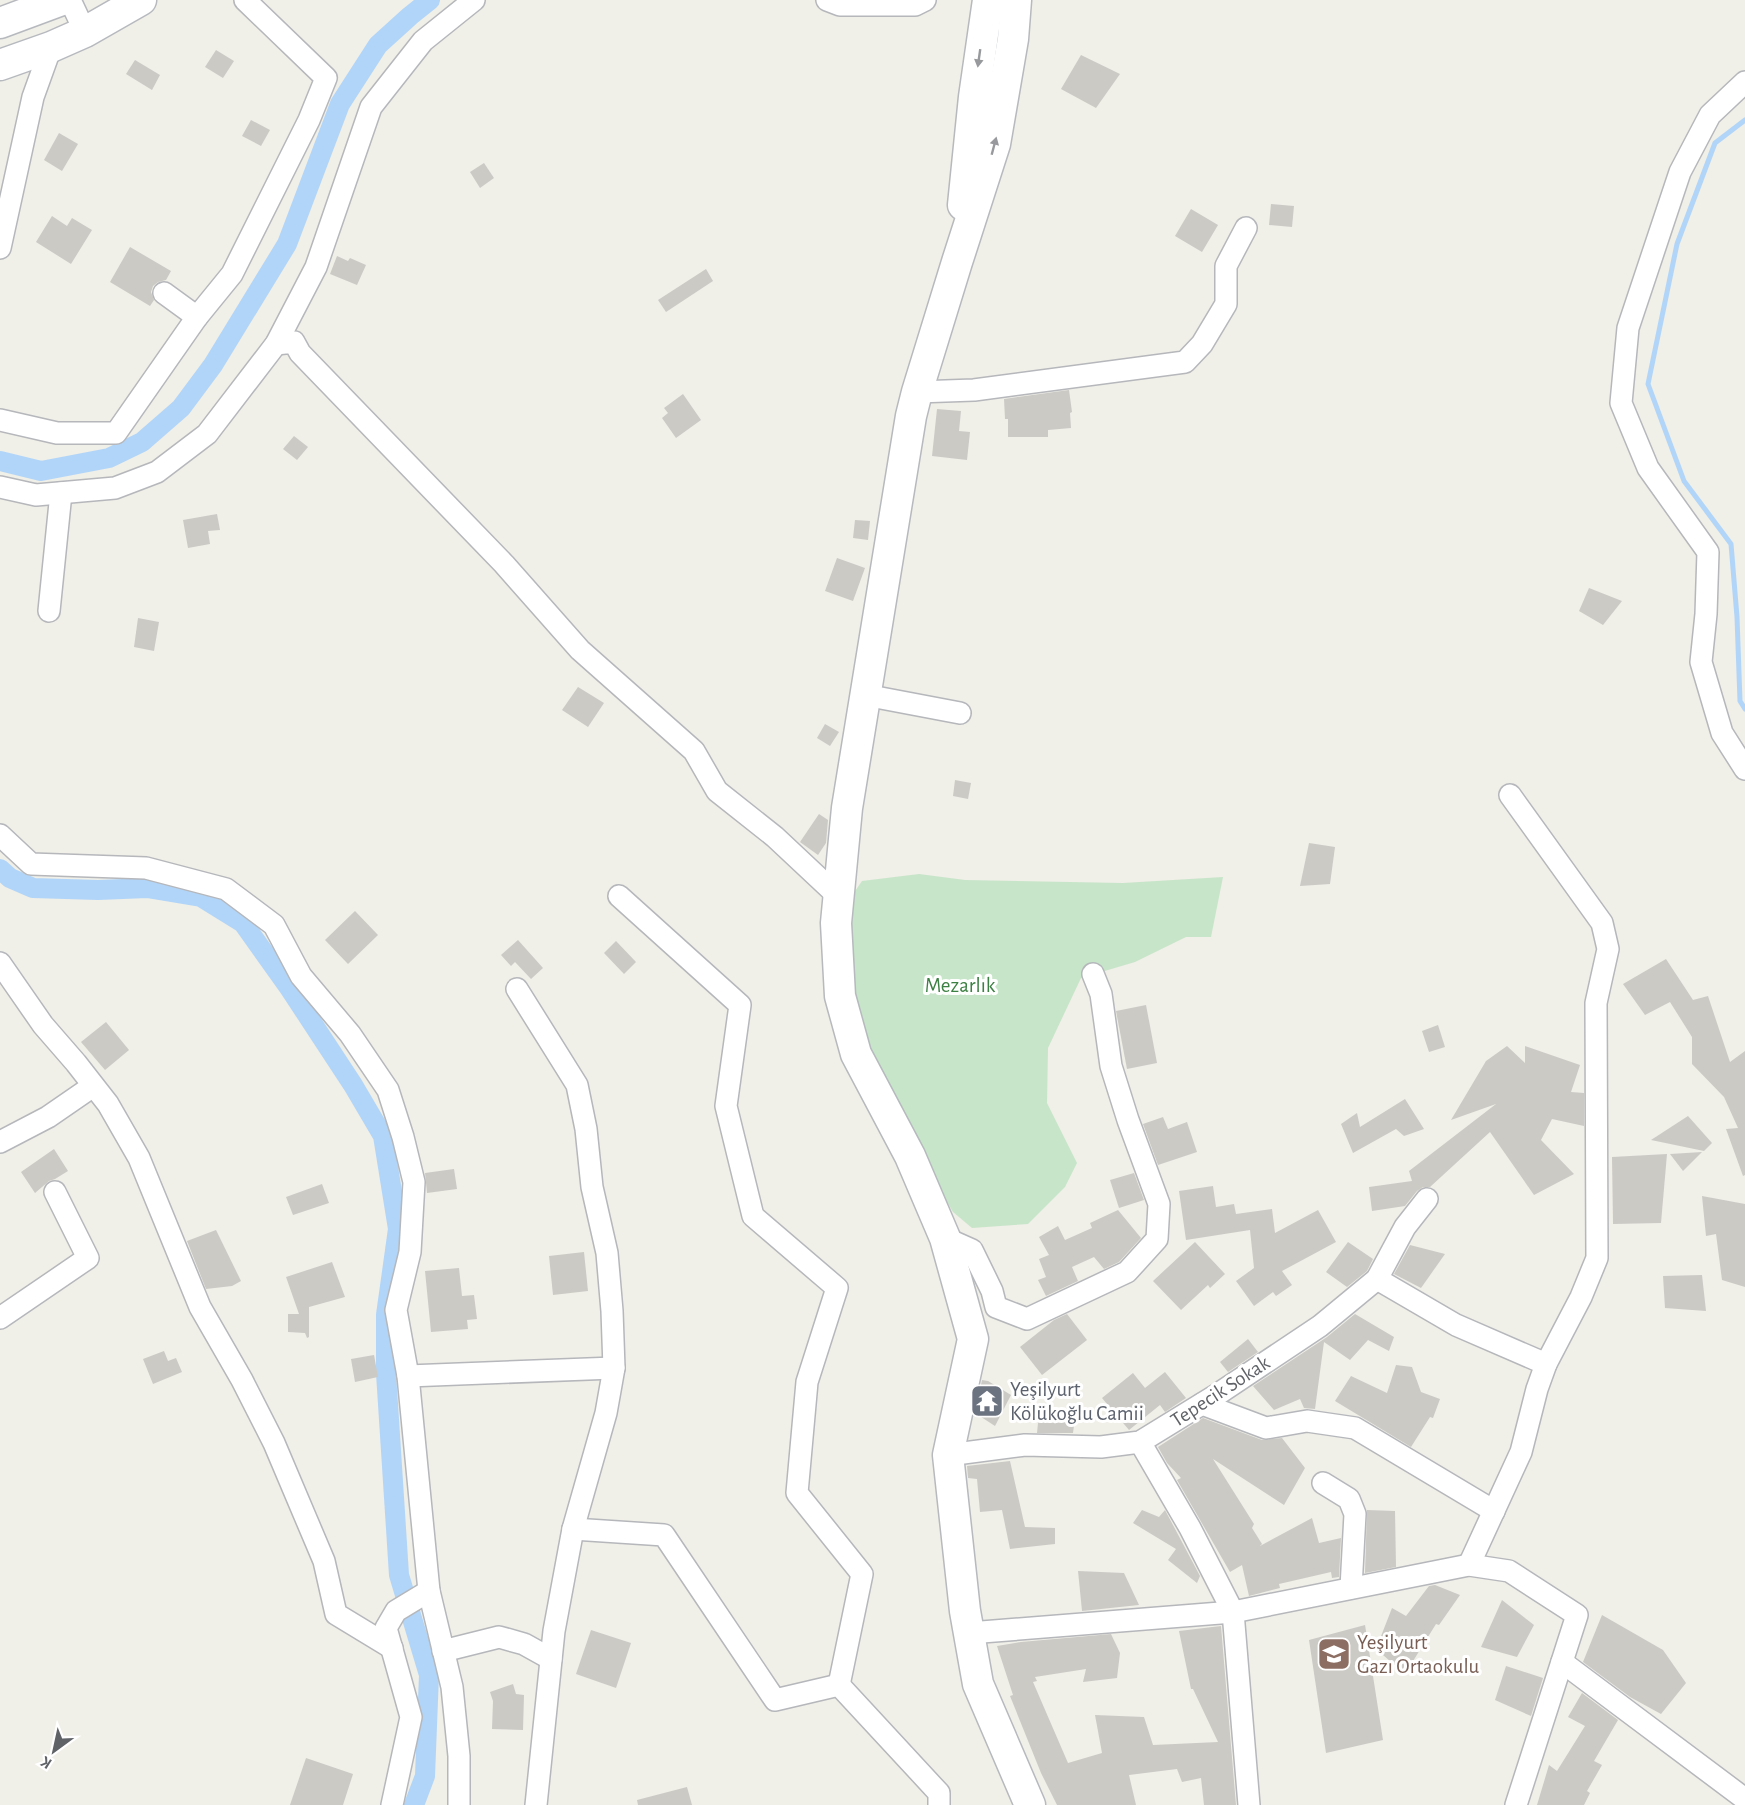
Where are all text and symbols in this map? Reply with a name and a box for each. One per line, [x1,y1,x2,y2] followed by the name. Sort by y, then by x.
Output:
[975,49,984,68] one-way arrow
[990,137,999,155] one-way arrow
[925,975,996,996] park label: Mezarlık
[1167,1352,1274,1431] street label: Tepecik Sokak
[1010,1379,1144,1424] place label: Yeşilyurt Kölükoğlu Camii
[969,1383,1005,1419] temple icon: Yeşilyurt Kölükoğlu Camii
[1357,1632,1480,1677] place label: Yeşilyurt Gazı Ortaokulu
[1316,1636,1352,1672] school or university icon: Yeşilyurt Gazı Ortaokulu
[24,1721,84,1781] north arrow
[38,1753,55,1772] text: K

